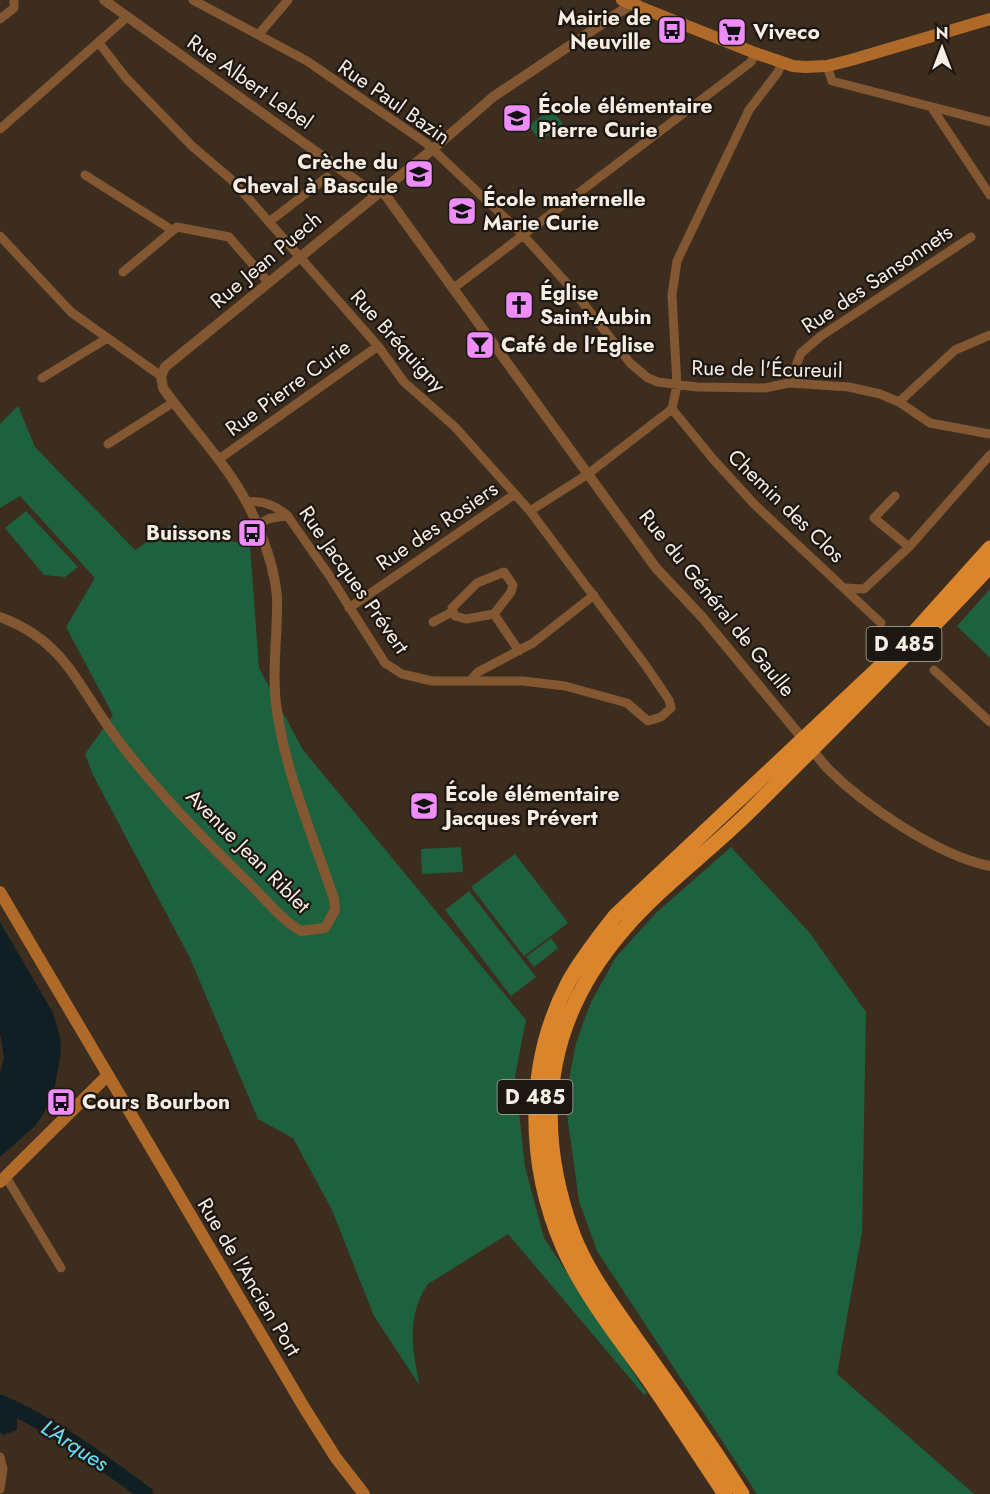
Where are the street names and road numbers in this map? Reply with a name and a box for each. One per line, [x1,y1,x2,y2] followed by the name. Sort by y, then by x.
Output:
[181,27,319,137] street label: Rue Albert Lebel
[332,52,456,152] street label: Rue Paul Bazin
[204,204,328,316] street label: Rue Jean Puech
[795,217,959,341] street label: Rue des Sansonnets
[343,283,453,400] street label: Rue Bréquigny
[219,332,357,444] street label: Rue Pierre Curie
[691,353,843,385] street label: Rue de l'Écureuil
[721,442,851,570] street label: Chemin des Clos
[370,474,504,578] street label: Rue des Rosiers
[292,500,416,660] street label: Rue Jacques Prévert
[632,503,802,703] street label: Rue du Général de Gaulle
[866,627,942,661] road number: D 485
[179,782,317,920] street label: Avenue Jean Riblet
[498,1080,572,1114] road number: D 485
[190,1192,308,1362] street label: Rue de l'Ancien Port

